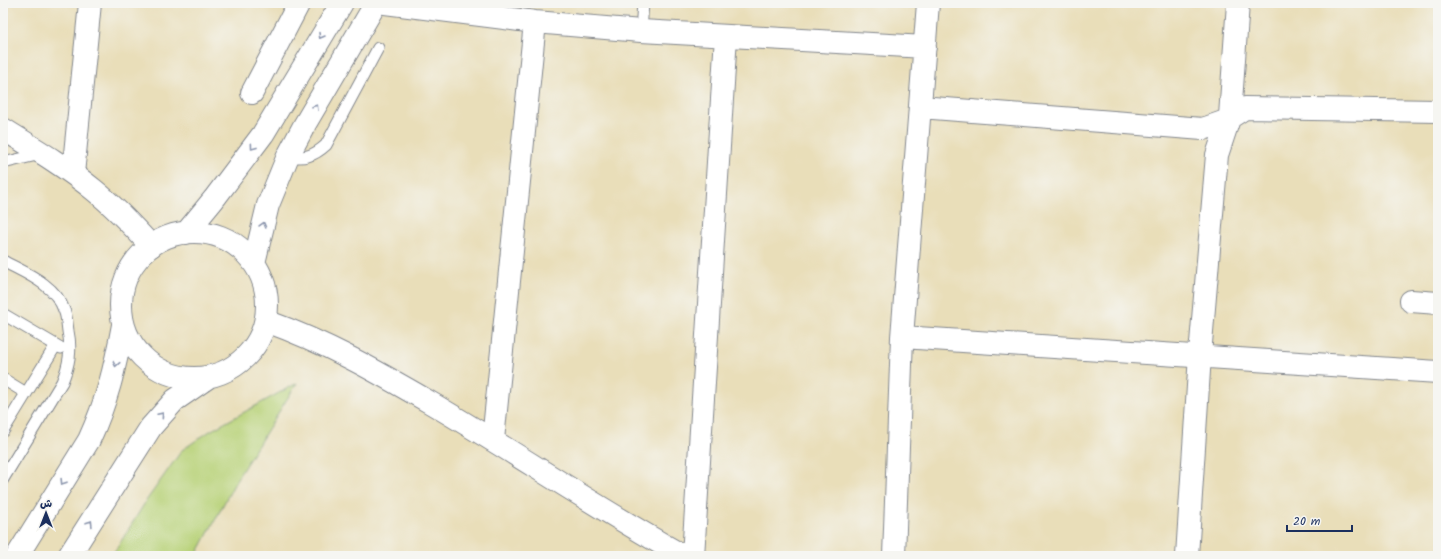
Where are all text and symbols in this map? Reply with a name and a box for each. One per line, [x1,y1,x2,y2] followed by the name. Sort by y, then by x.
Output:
[319,32,326,39] one-way arrow
[311,104,318,111] one-way arrow
[250,143,258,150] one-way arrow
[258,222,267,229] one-way arrow
[112,361,121,367] one-way arrow
[157,412,164,419] one-way arrow
[60,478,68,485] one-way arrow
[26,493,66,533] north arrow
[40,495,52,513] text: ش
[1287,507,1352,533] scale bar
[1293,512,1321,531] text: 20 m
[85,520,93,527] one-way arrow

